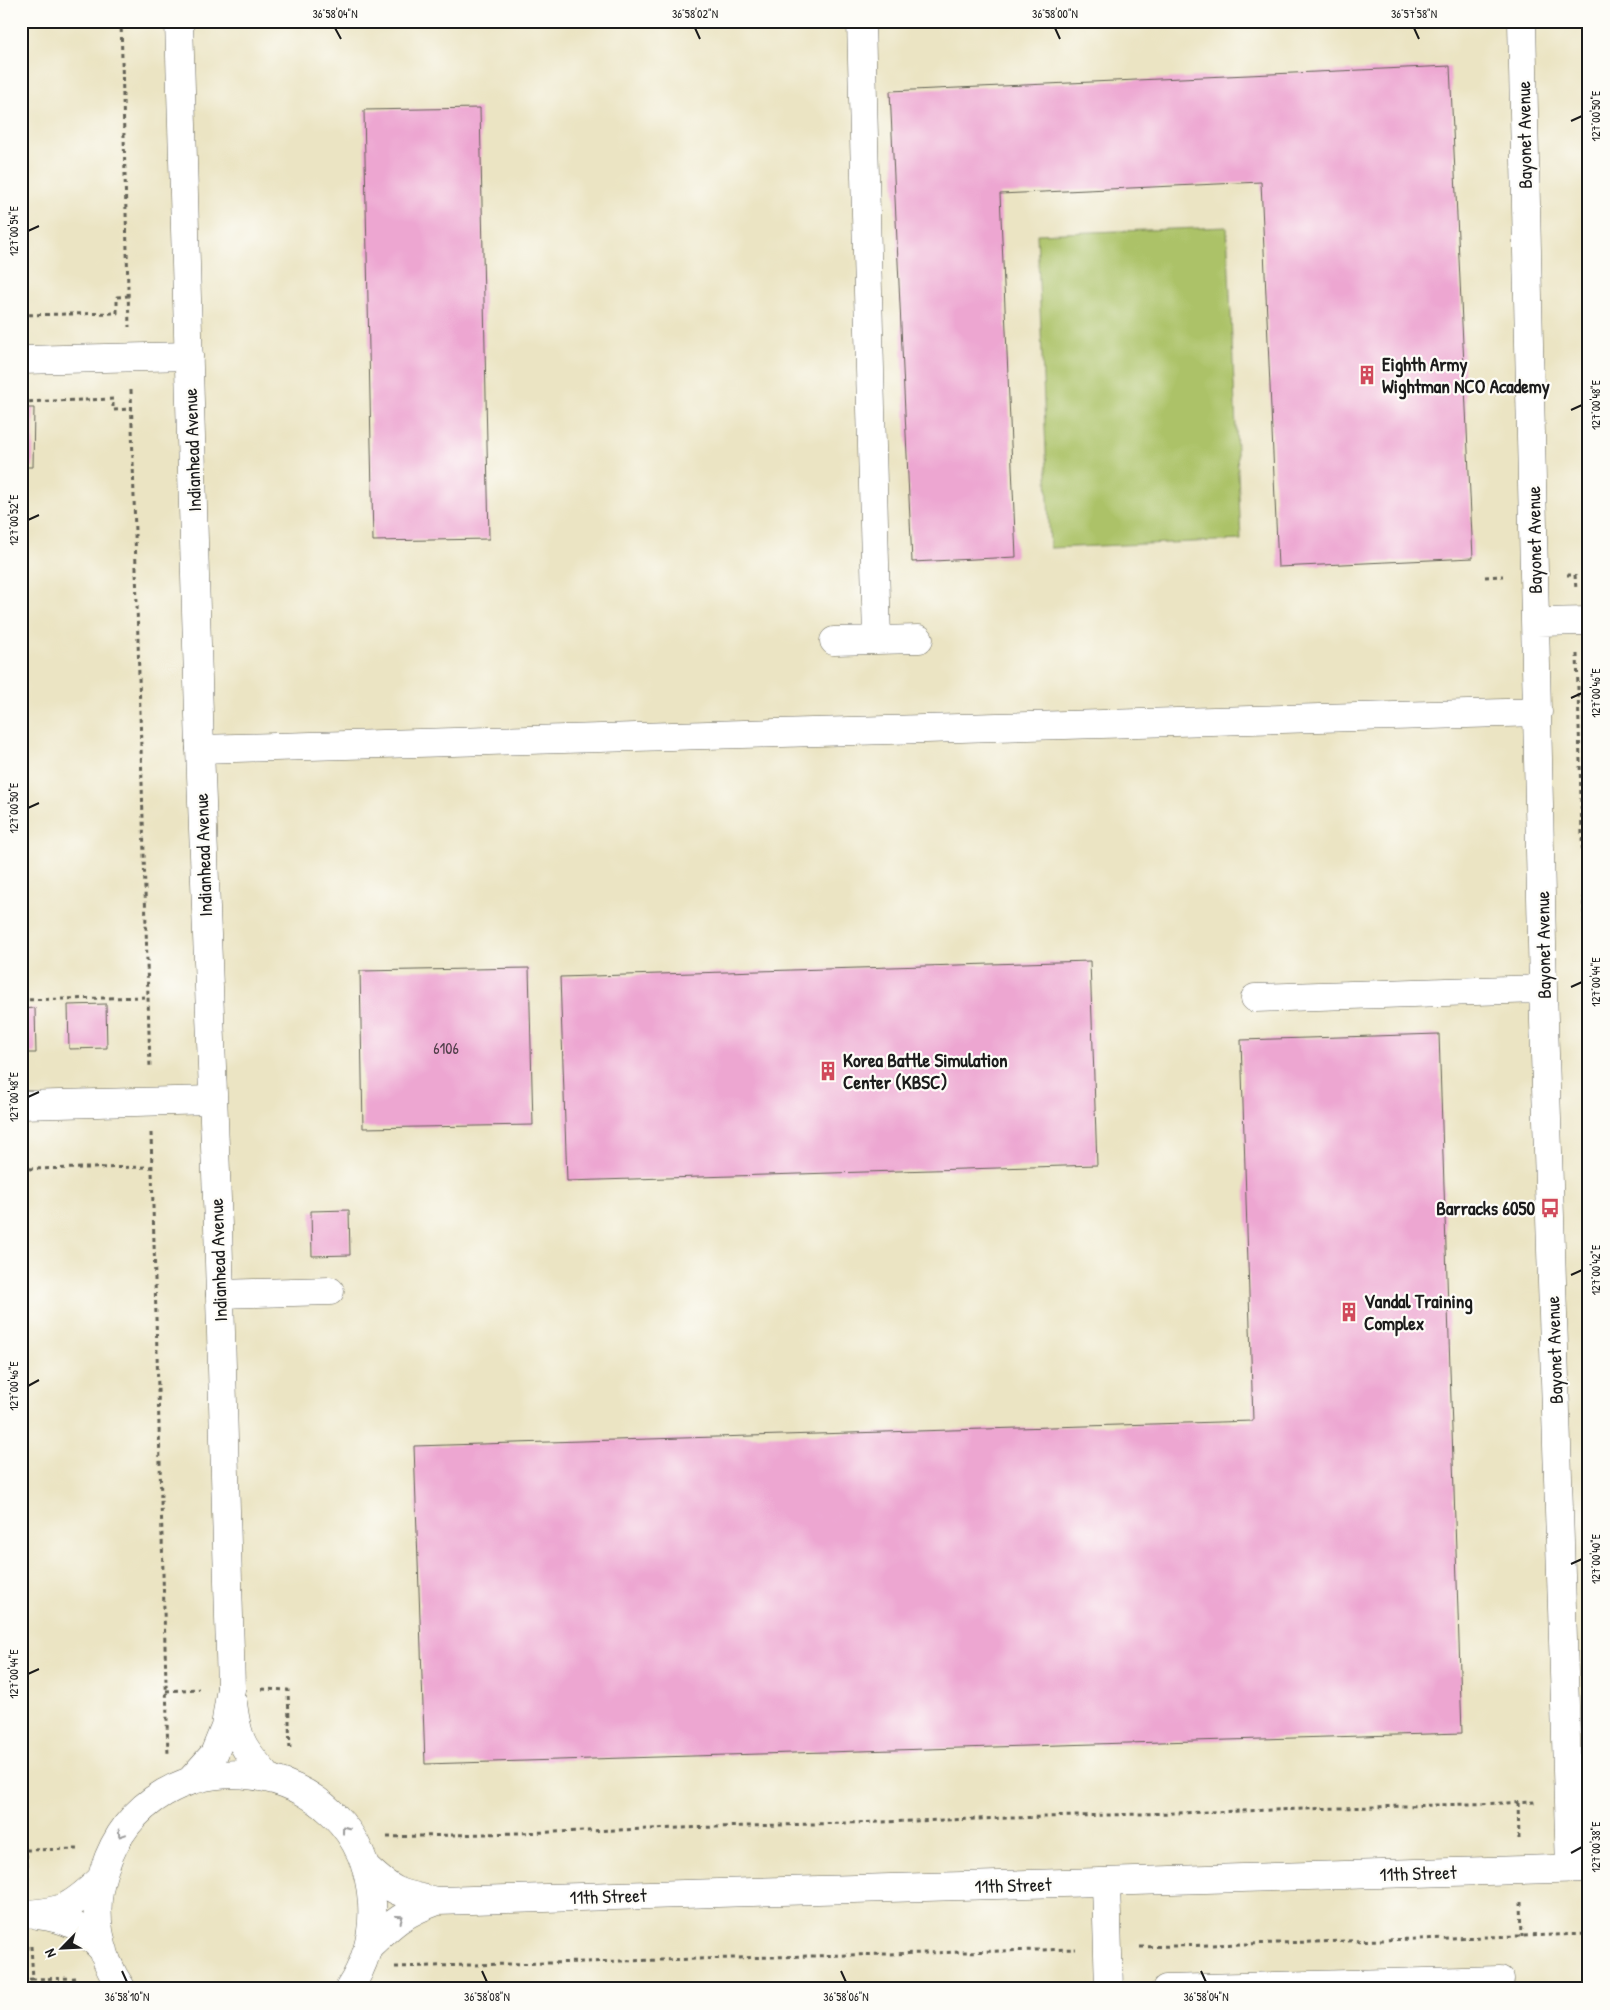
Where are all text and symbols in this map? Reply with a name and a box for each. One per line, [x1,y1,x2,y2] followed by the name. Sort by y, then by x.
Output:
[312,5,358,22] text: 36°58'04"N
[672,5,718,22] text: 36°58'02"N
[1032,5,1078,22] text: 36°58'00"N
[1391,5,1437,22] text: 36°57'58"N
[1510,80,1538,189] street label: Bayonet Avenue
[1587,90,1604,141] text: 127°00'50"E
[5,205,22,256] text: 127°00'54"E
[1382,351,1550,400] place label: Eighth Army Wightman NCO Academy
[1356,364,1378,386] building icon: Eighth Army Wightman NCO Academy
[1587,379,1604,430] text: 127°00'48"E
[177,387,207,512] street label: Indianhead Avenue
[1520,485,1548,594] street label: Bayonet Avenue
[5,494,22,546] text: 127°00'52"E
[1587,667,1604,718] text: 127°00'46"E
[5,782,22,833] text: 127°00'50"E
[188,792,218,917] street label: Indianhead Avenue
[1529,890,1557,999] street label: Bayonet Avenue
[1587,957,1604,1007] text: 127°00'44"E
[433,1037,459,1059] house number: 6106
[843,1047,1008,1095] place label: Korea Battle Simulation Center (KBSC)
[817,1060,839,1082] building icon: Korea Battle Simulation Center (KBSC)
[5,1071,22,1122] text: 127°00'48"E
[1436,1195,1535,1221] place label: Barracks 6050
[203,1197,233,1322] street label: Indianhead Avenue
[1539,1197,1561,1219] bus stop icon: Barracks 6050
[1587,1244,1604,1295] text: 127°00'42"E
[1364,1288,1473,1337] place label: Vandal Training Complex
[1539,1295,1569,1404] street label: Bayonet Avenue
[1338,1301,1360,1323] building icon: Vandal Training Complex
[5,1360,22,1411] text: 127°00'46"E
[1587,1533,1604,1584] text: 127°00'40"E
[5,1649,22,1699] text: 127°00'44"E
[1587,1821,1604,1872] text: 127°00'38"E
[342,1826,350,1835] one-way arrow
[118,1828,127,1838] one-way arrow
[1379,1859,1457,1887] street label: 11th Street
[974,1871,1052,1899] street label: 11th Street
[569,1882,647,1910] street label: 11th Street
[394,1915,404,1924] one-way arrow
[38,1922,88,1972] north arrow
[39,1946,60,1961] text: N
[105,1988,149,2005] text: 36°58'10"N
[464,1988,510,2005] text: 36°58'08"N
[823,1988,869,2005] text: 36°58'06"N
[1183,1988,1229,2005] text: 36°58'04"N

